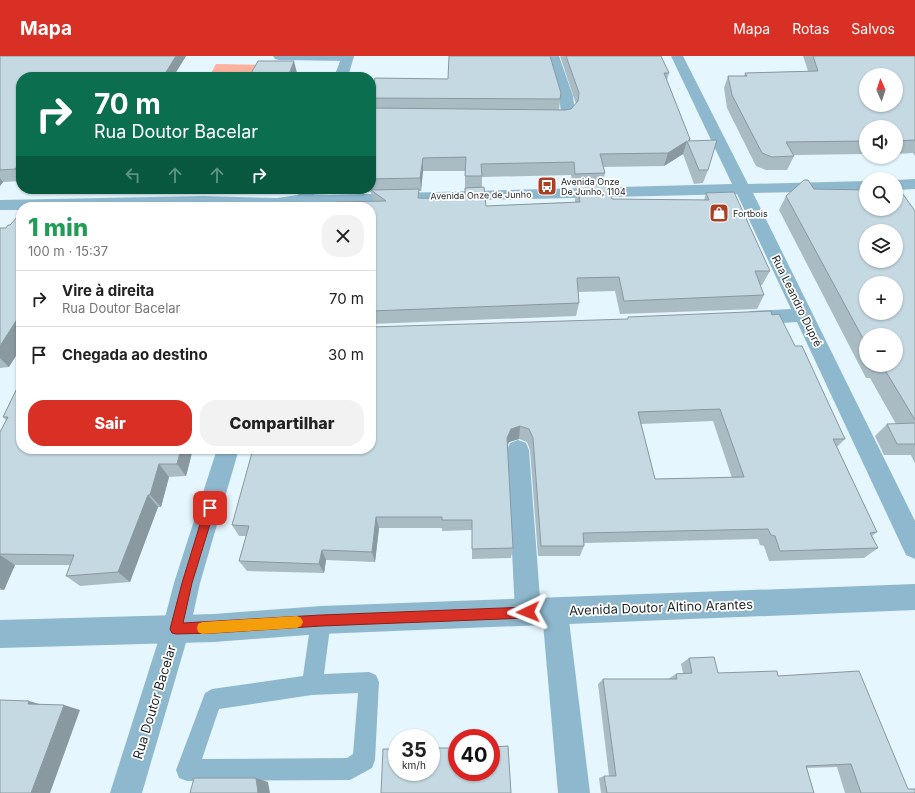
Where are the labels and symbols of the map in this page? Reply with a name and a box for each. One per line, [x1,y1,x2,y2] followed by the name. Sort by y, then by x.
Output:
[859,68,903,112] north arrow
[536,175,558,197] bus stop icon: Avenida Onze De Junho, 1104
[561,176,626,197] place label: Avenida Onze De Junho, 1104
[430,189,532,201] street label: Avenida Onze de Junho
[708,202,730,224] shop icon: Fortbois
[733,208,768,219] place label: Fortbois
[769,253,825,349] street label: Rua Leandro Dupré
[193,491,227,525] pin
[507,591,549,633] position arrow
[569,596,753,618] street label: Avenida Doutor Altino Arantes
[129,643,179,761] street label: Rua Doutor Bacelar
[448,729,500,781] speed limit sign: 40

